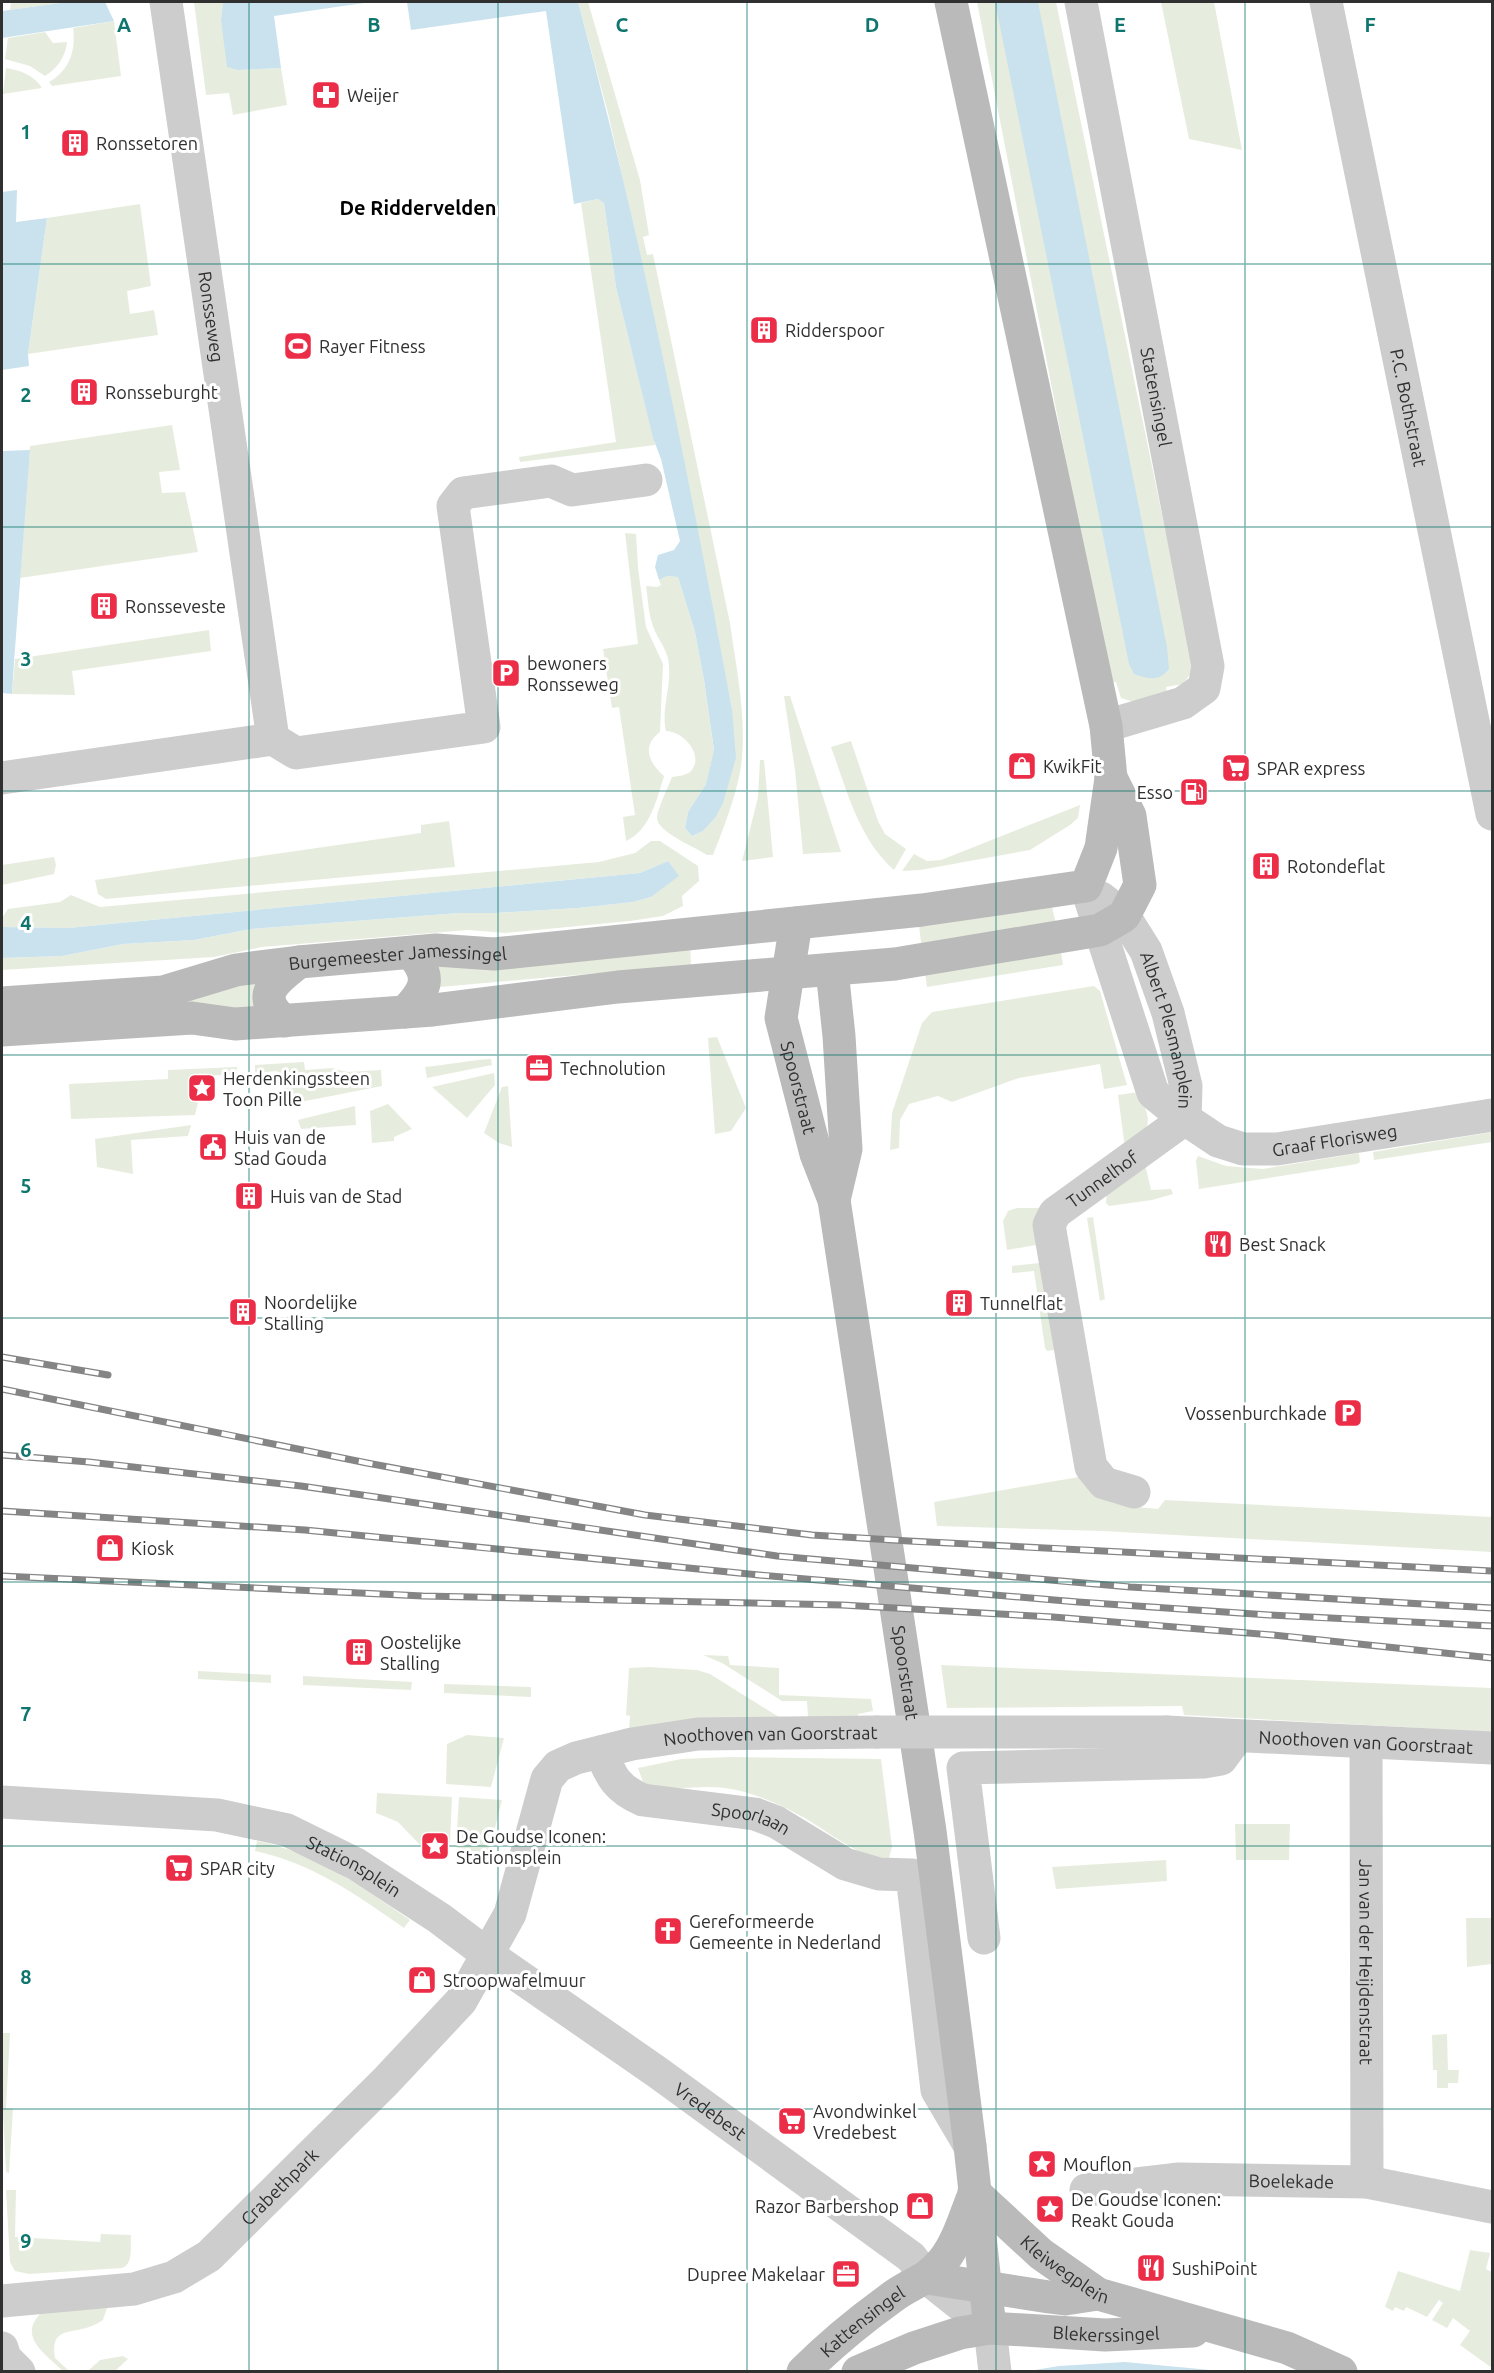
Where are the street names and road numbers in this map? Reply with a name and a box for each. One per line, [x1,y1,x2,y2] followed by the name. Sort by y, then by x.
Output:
[195,270,228,364] street label: Ronsseweg
[1137,346,1176,448] street label: Statensingel
[1387,347,1431,468] street label: P.C. Bothstraat
[287,940,508,973] street label: Burgemeester Jamessingel
[1137,949,1196,1109] street label: Albert Plesmanplein
[777,1039,820,1136] street label: Spoorstraat
[1271,1120,1398,1160] street label: Graaf Florisweg
[1063,1147,1142,1211] street label: Tunnelhof
[889,1624,923,1721] street label: Spoorstraat
[662,1722,878,1749] street label: Noothoven van Goorstraat
[1258,1727,1473,1757] street label: Noothoven van Goorstraat
[710,1799,794,1838] street label: Spoorlaan
[303,1831,405,1901] street label: Stationsplein
[1356,1859,1377,2065] street label: Jan van der Heijdenstraat
[671,2078,750,2144] street label: Vredebest
[236,2144,322,2229] street label: Crabethpark
[1248,2170,1334,2191] street label: Boelekade
[1017,2231,1111,2307] street label: Kleiwegplein
[816,2281,908,2361] street label: Kattensingel
[1052,2322,1160,2345] street label: Blekerssingel

